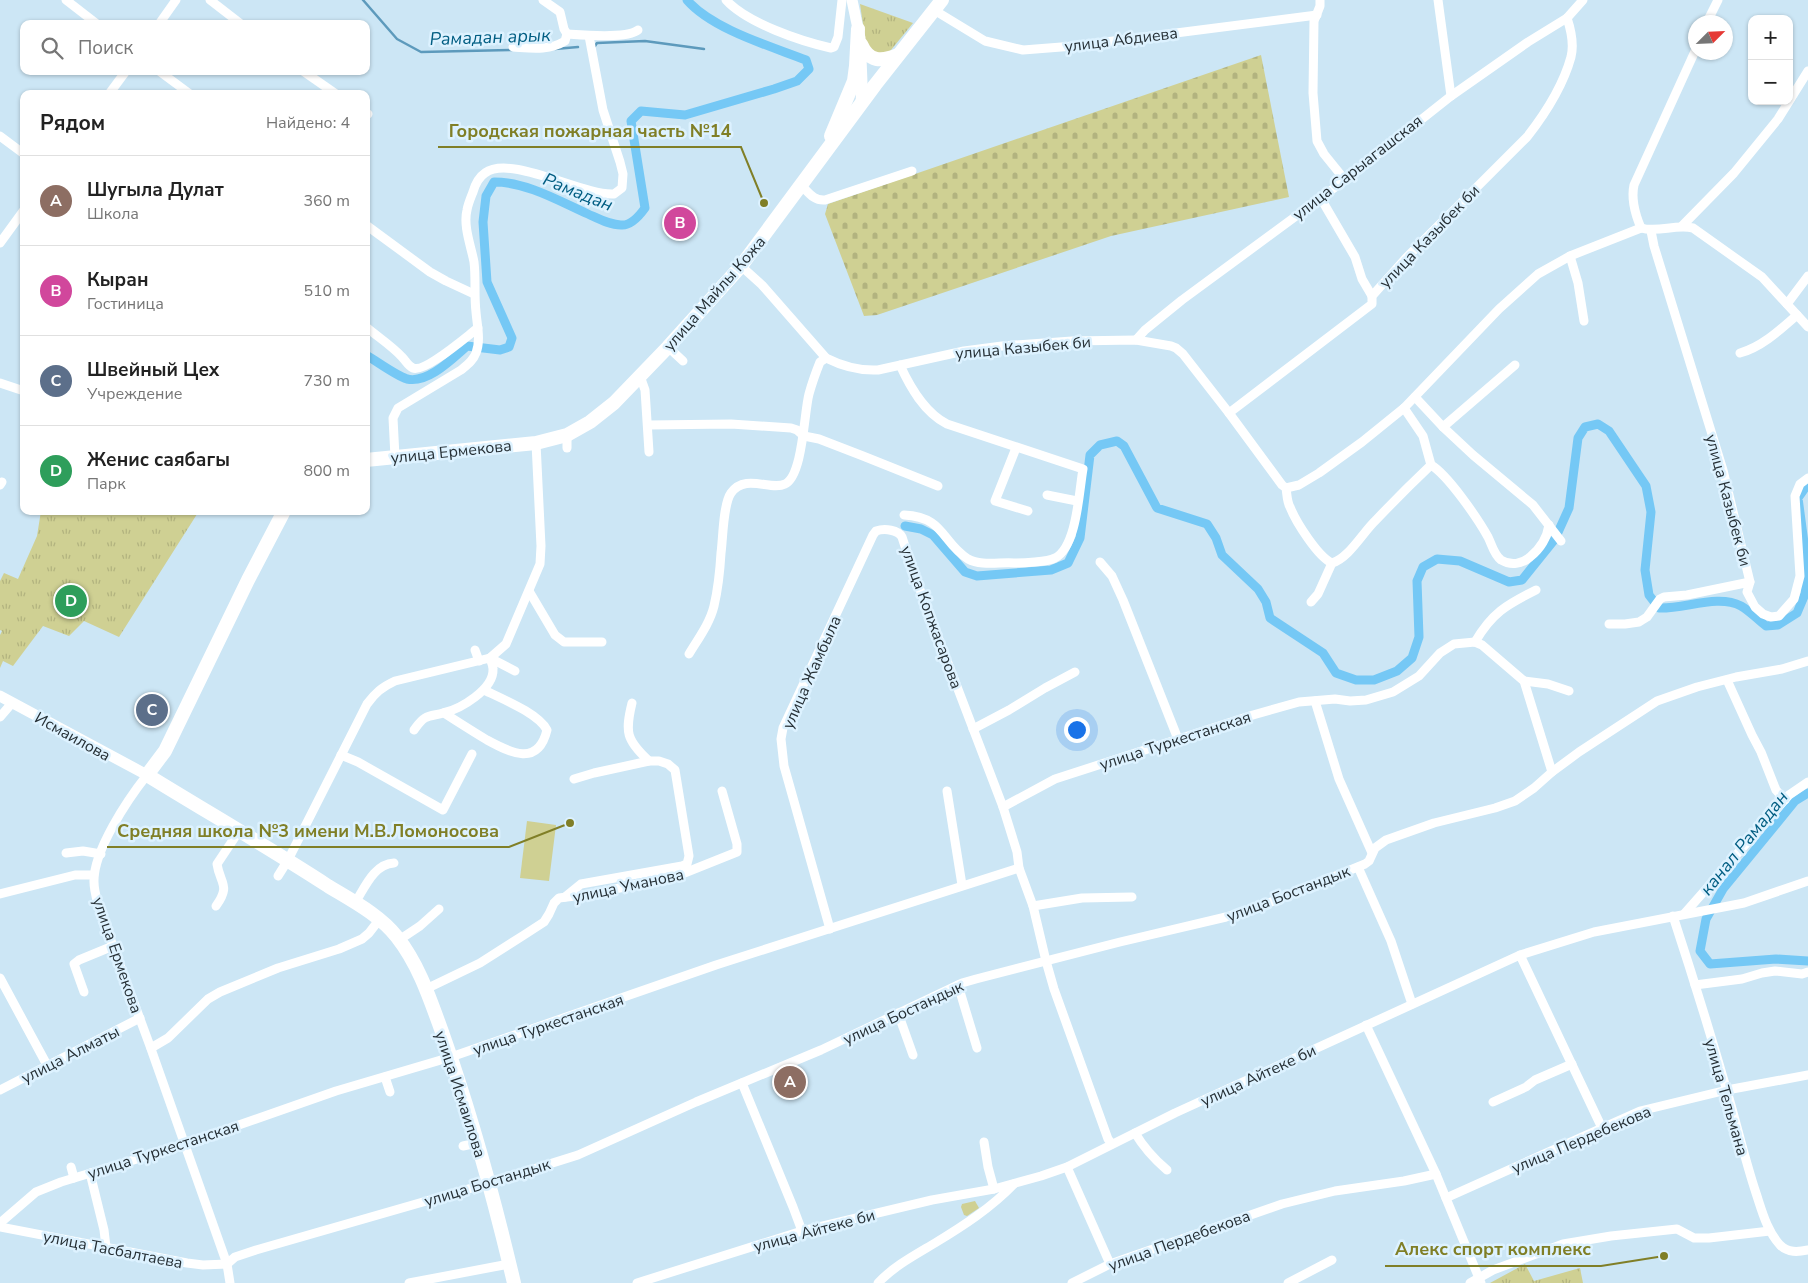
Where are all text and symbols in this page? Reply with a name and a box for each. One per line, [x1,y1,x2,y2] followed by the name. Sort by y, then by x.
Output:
[1688,15,1733,60] north arrow
[1748,15,1793,105] map controls
[1748,15,1793,60] button: +
[20,20,370,75] search box
[1063,22,1179,58] street label: улица Абдиева
[429,23,551,51] water label: Рамадан арык
[38,34,66,62] icon: search
[78,35,133,61] text: Поиск
[1748,60,1793,105] button: −
[40,109,105,137] text: Рядом
[1288,110,1427,226] street label: улица Сарыагашская
[266,112,350,134] text: Найдено: 4
[438,114,741,147] callout: Городская пожарная часть №14
[449,119,732,143] text: Городская пожарная часть №14
[539,167,617,217] water label: Рамадан
[87,177,224,203] text: Шугыла Дулат
[1375,180,1485,293] street label: улица Казыбек би
[50,190,62,212] text: A
[303,190,350,212] text: 360 m
[87,203,139,225] text: Школа
[664,204,696,242] pin: B
[659,231,771,356] street label: улица Майлы Кожа
[87,267,148,293] text: Кыран
[50,280,62,302] text: B
[303,280,350,302] text: 510 m
[87,293,164,315] text: Гостиница
[954,331,1092,365] street label: улица Казыбек би
[87,357,220,383] text: Швейный Цех
[51,370,61,392] text: C
[303,370,350,392] text: 730 m
[87,383,182,405] text: Учреждение
[1700,432,1756,569] street label: улица Казыбек би
[389,435,513,469] street label: улица Ермекова
[87,447,230,473] text: Женис саябагы
[50,460,62,482] text: D
[303,460,350,482] text: 800 m
[87,473,126,495] text: Парк
[895,543,967,692] street label: улица Копжасарова
[55,582,87,620] pin: D
[777,612,847,733] street label: улица Жамбыла
[136,691,168,729] pin: C
[1097,706,1254,776] street label: улица Туркестанская
[31,707,114,767] street label: Исмаилова
[1064,717,1090,743] your location
[1694,786,1794,900] water label: канал Рамадан
[107,814,509,847] callout: Средняя школа №3 имени М.В.Ломоносова
[117,819,499,843] text: Средняя школа №3 имени М.В.Ломоносова
[1223,860,1354,928] street label: улица Бостандык
[571,863,686,909] street label: улица Уманова
[87,894,147,1016] street label: улица Ермекова
[840,975,968,1050] street label: улица Бостандык
[470,989,627,1061] street label: улица Туркестанская
[18,1021,123,1089] street label: улица Алматы
[429,1028,491,1161] street label: улица Исмаилова
[1699,1036,1753,1158] street label: улица Тельмана
[1197,1040,1320,1112] street label: улица Айтеке би
[774,1063,806,1101] pin: A
[1508,1101,1655,1179] street label: улица Пердебекова
[85,1115,242,1185] street label: улица Туркестанская
[422,1153,554,1213] street label: улица Бостандык
[751,1204,878,1258] street label: улица Айтеке би
[1105,1205,1253,1277] street label: улица Пердебекова
[41,1226,185,1274] street label: улица Тасбалтаева
[1385,1233,1601,1266] callout: Алекс спорт комплекс
[1395,1237,1591,1261] text: Алекс спорт комплекс

